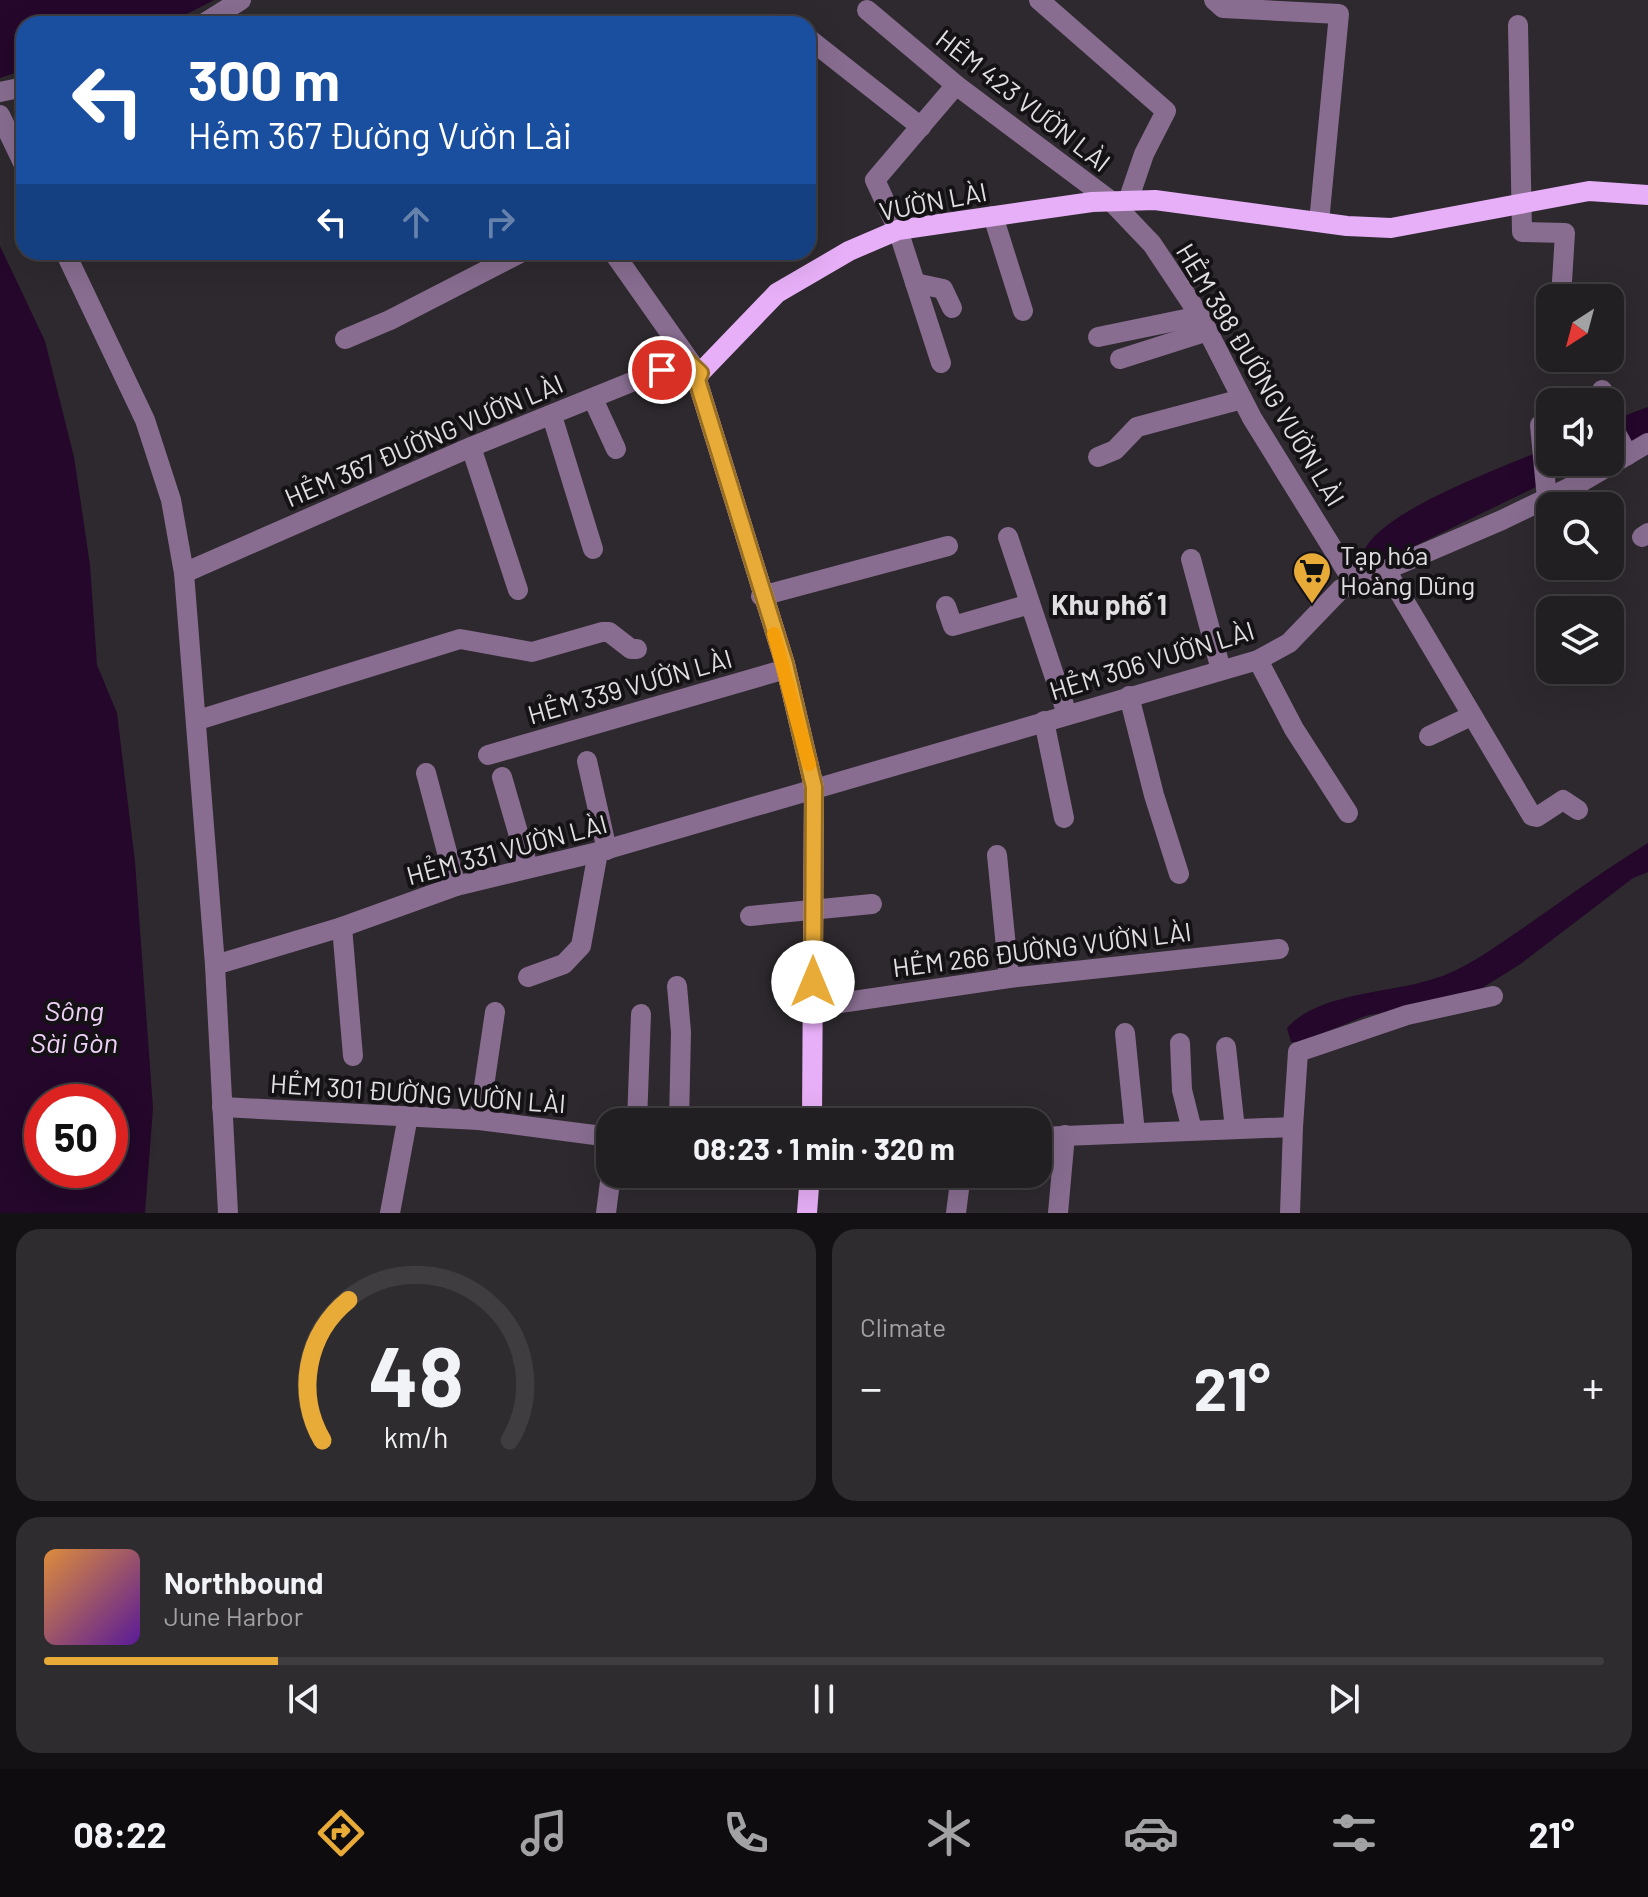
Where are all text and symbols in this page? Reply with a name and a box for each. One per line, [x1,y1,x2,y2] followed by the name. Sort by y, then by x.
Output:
[931,22,1117,177] street label: HẺM 423 VƯỜN LÀI
[188,45,340,112] text: 300 m
[56,48,160,152] icon: left
[188,113,572,156] text: Hẻm 367 Đường Vườn Lài
[876,175,989,226] street label: VƯỜN LÀI
[310,200,354,244] icon: left
[394,200,438,244] icon: ahead
[478,200,522,244] icon: right
[1171,237,1352,511] street label: HẺM 398 ĐƯỜNG VƯỜN LÀI
[1536,284,1624,372] north arrow
[1536,284,1624,684] map controls
[628,336,696,404] pin
[640,348,684,392] icon: arrive
[280,367,567,512] street label: HẺM 367 ĐƯỜNG VƯỜN LÀI
[1536,388,1624,476] button: sound
[1536,492,1624,580] button: search
[1340,539,1475,600] place label: Tạp hóa Hoàng Dũng
[1291,550,1333,605] supermarket icon: Tạp hóa Hoàng Dũng
[1051,587,1167,621] district label: Khu phố 1
[1536,596,1624,684] button: layers
[1046,614,1258,705] street label: HẺM 306 VƯỜN LÀI
[524,642,735,730] street label: HẺM 339 VƯỜN LÀI
[403,807,610,890] street label: HẺM 331 VƯỜN LÀI
[891,915,1193,982] street label: HẺM 266 ĐƯỜNG VƯỜN LÀI
[771,940,855,1024] position arrow
[30,993,118,1059] water label: Sông Sài Gòn
[269,1067,567,1118] street label: HẺM 301 ĐƯỜNG VƯỜN LÀI
[24,1084,128,1188] speed limit sign: 50
[693,1130,955,1166] text: 08:23 · 1 min · 320 m
[860,1311,946,1342] text: Climate
[368,1324,464,1424] text: 48
[1193,1351,1271,1423] text: 21°
[860,1360,882,1413] text: −
[1582,1360,1604,1413] text: +
[384,1419,448,1454] text: km/h
[164,1564,323,1600] text: Northbound
[164,1600,303,1631] text: June Harbor
[282,1677,326,1721] icon: previous
[802,1677,846,1721] icon: pause
[1322,1677,1366,1721] icon: next
[313,1805,369,1861] icon: directions
[516,1805,572,1861] icon: music
[718,1805,774,1861] icon: phone
[921,1805,977,1861] icon: climate
[1123,1805,1179,1861] icon: car
[1326,1805,1382,1861] icon: filters
[73,1812,167,1855] text: 08:22
[1528,1812,1575,1855] text: 21°

